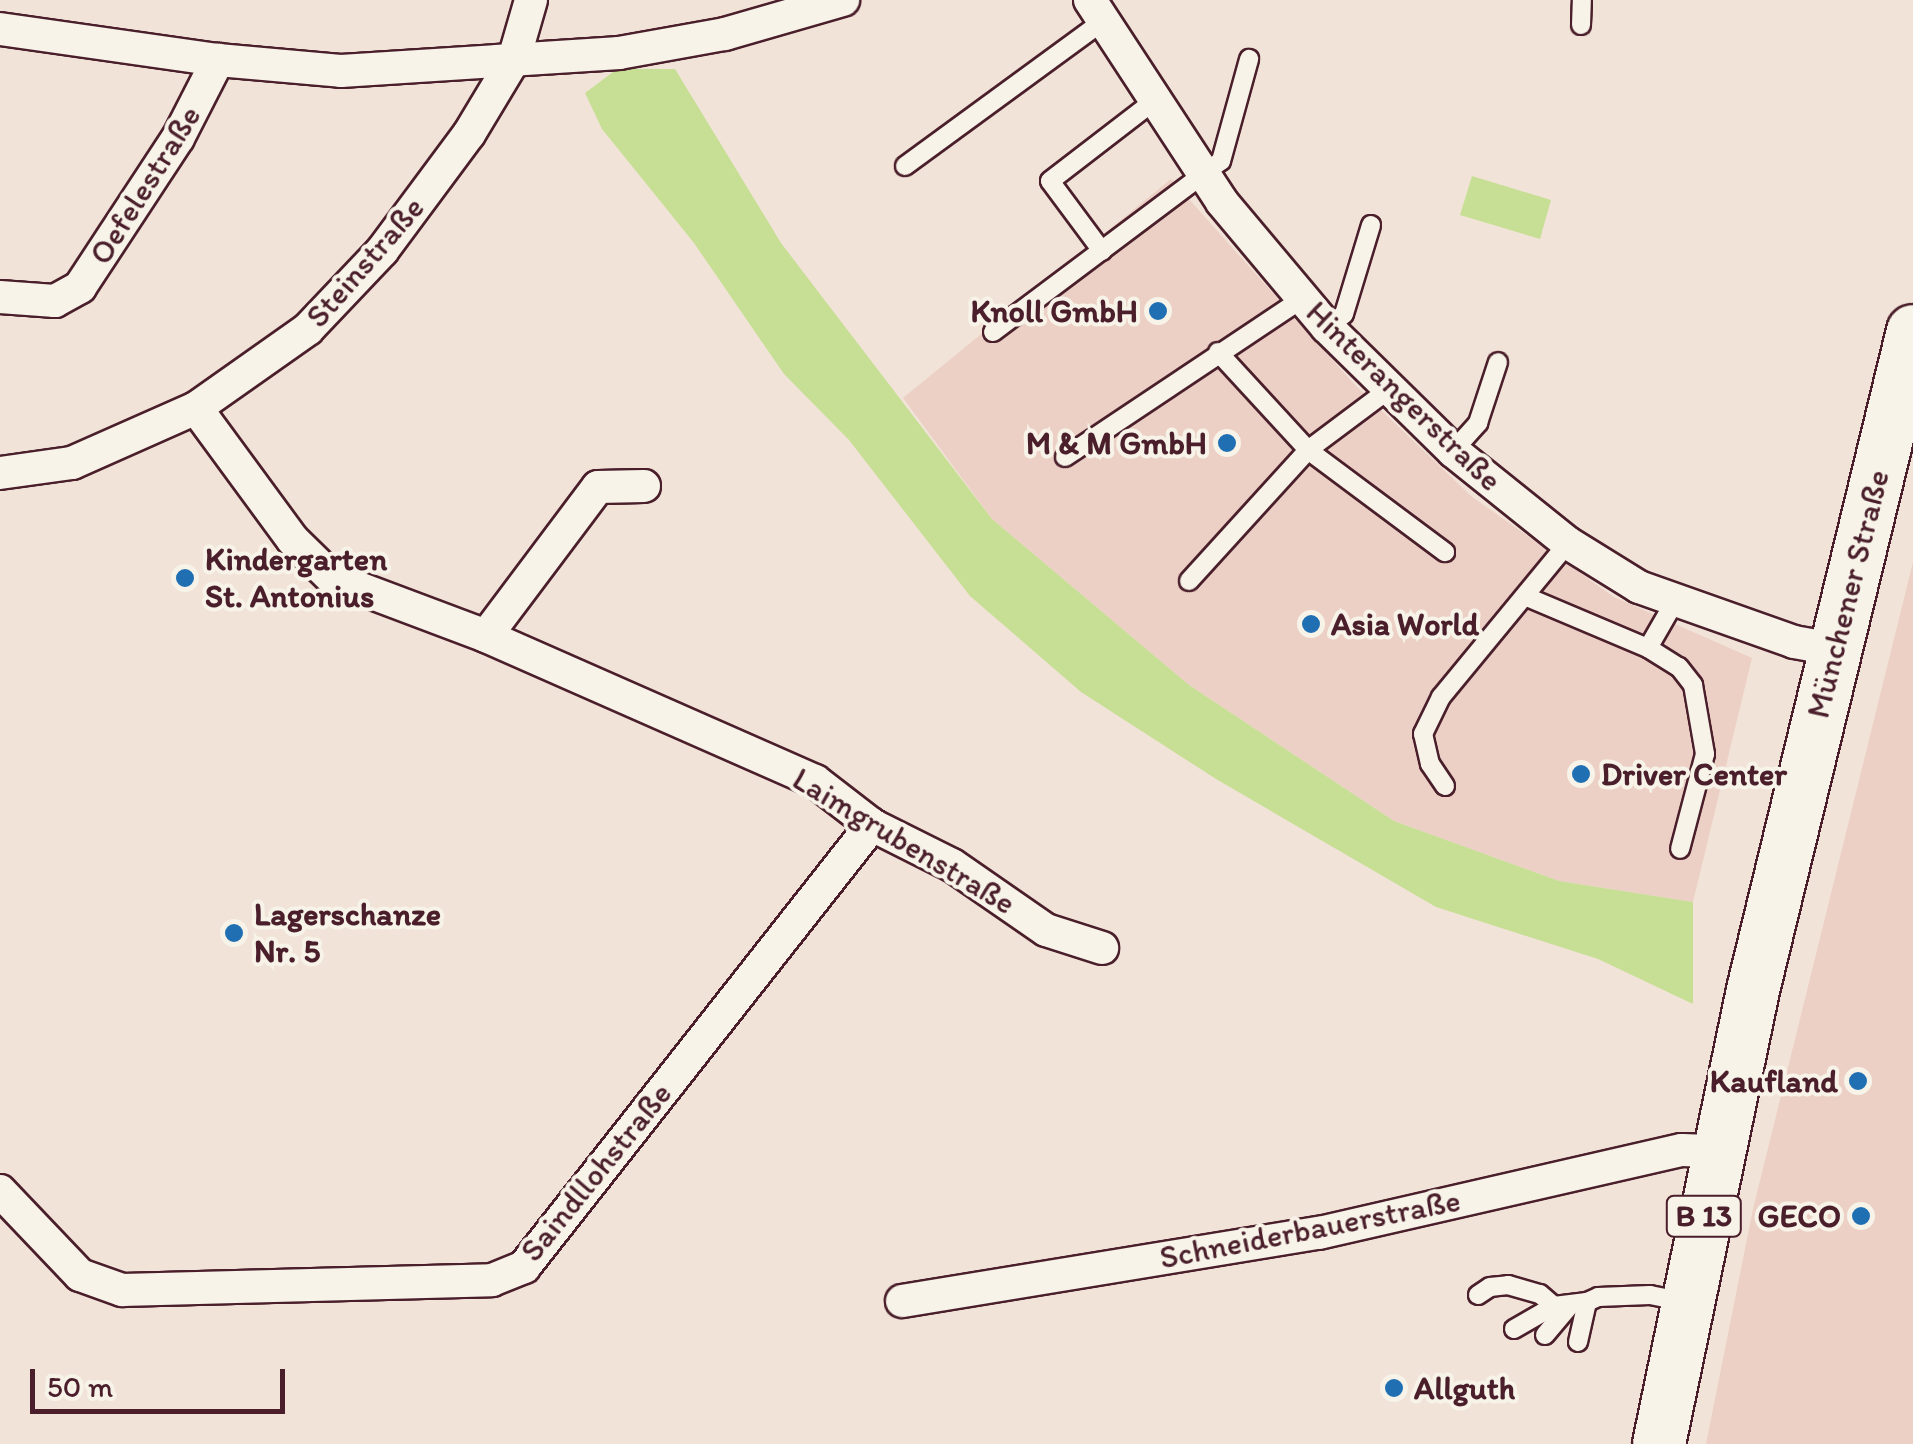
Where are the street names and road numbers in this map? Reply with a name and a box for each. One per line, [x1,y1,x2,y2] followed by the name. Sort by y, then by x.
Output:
[81,99,209,271] street label: Oefelestraße
[298,189,432,335] street label: Steinstraße
[1298,293,1510,499] street label: Hinterangerstraße
[1799,466,1897,722] street label: Münchener Straße
[786,759,1022,923] street label: Laimgrubenstraße
[512,1075,680,1269] street label: Saindllohstraße
[1156,1181,1464,1277] street label: Schneiderbauerstraße
[1664,1191,1744,1241] road number: B 13

